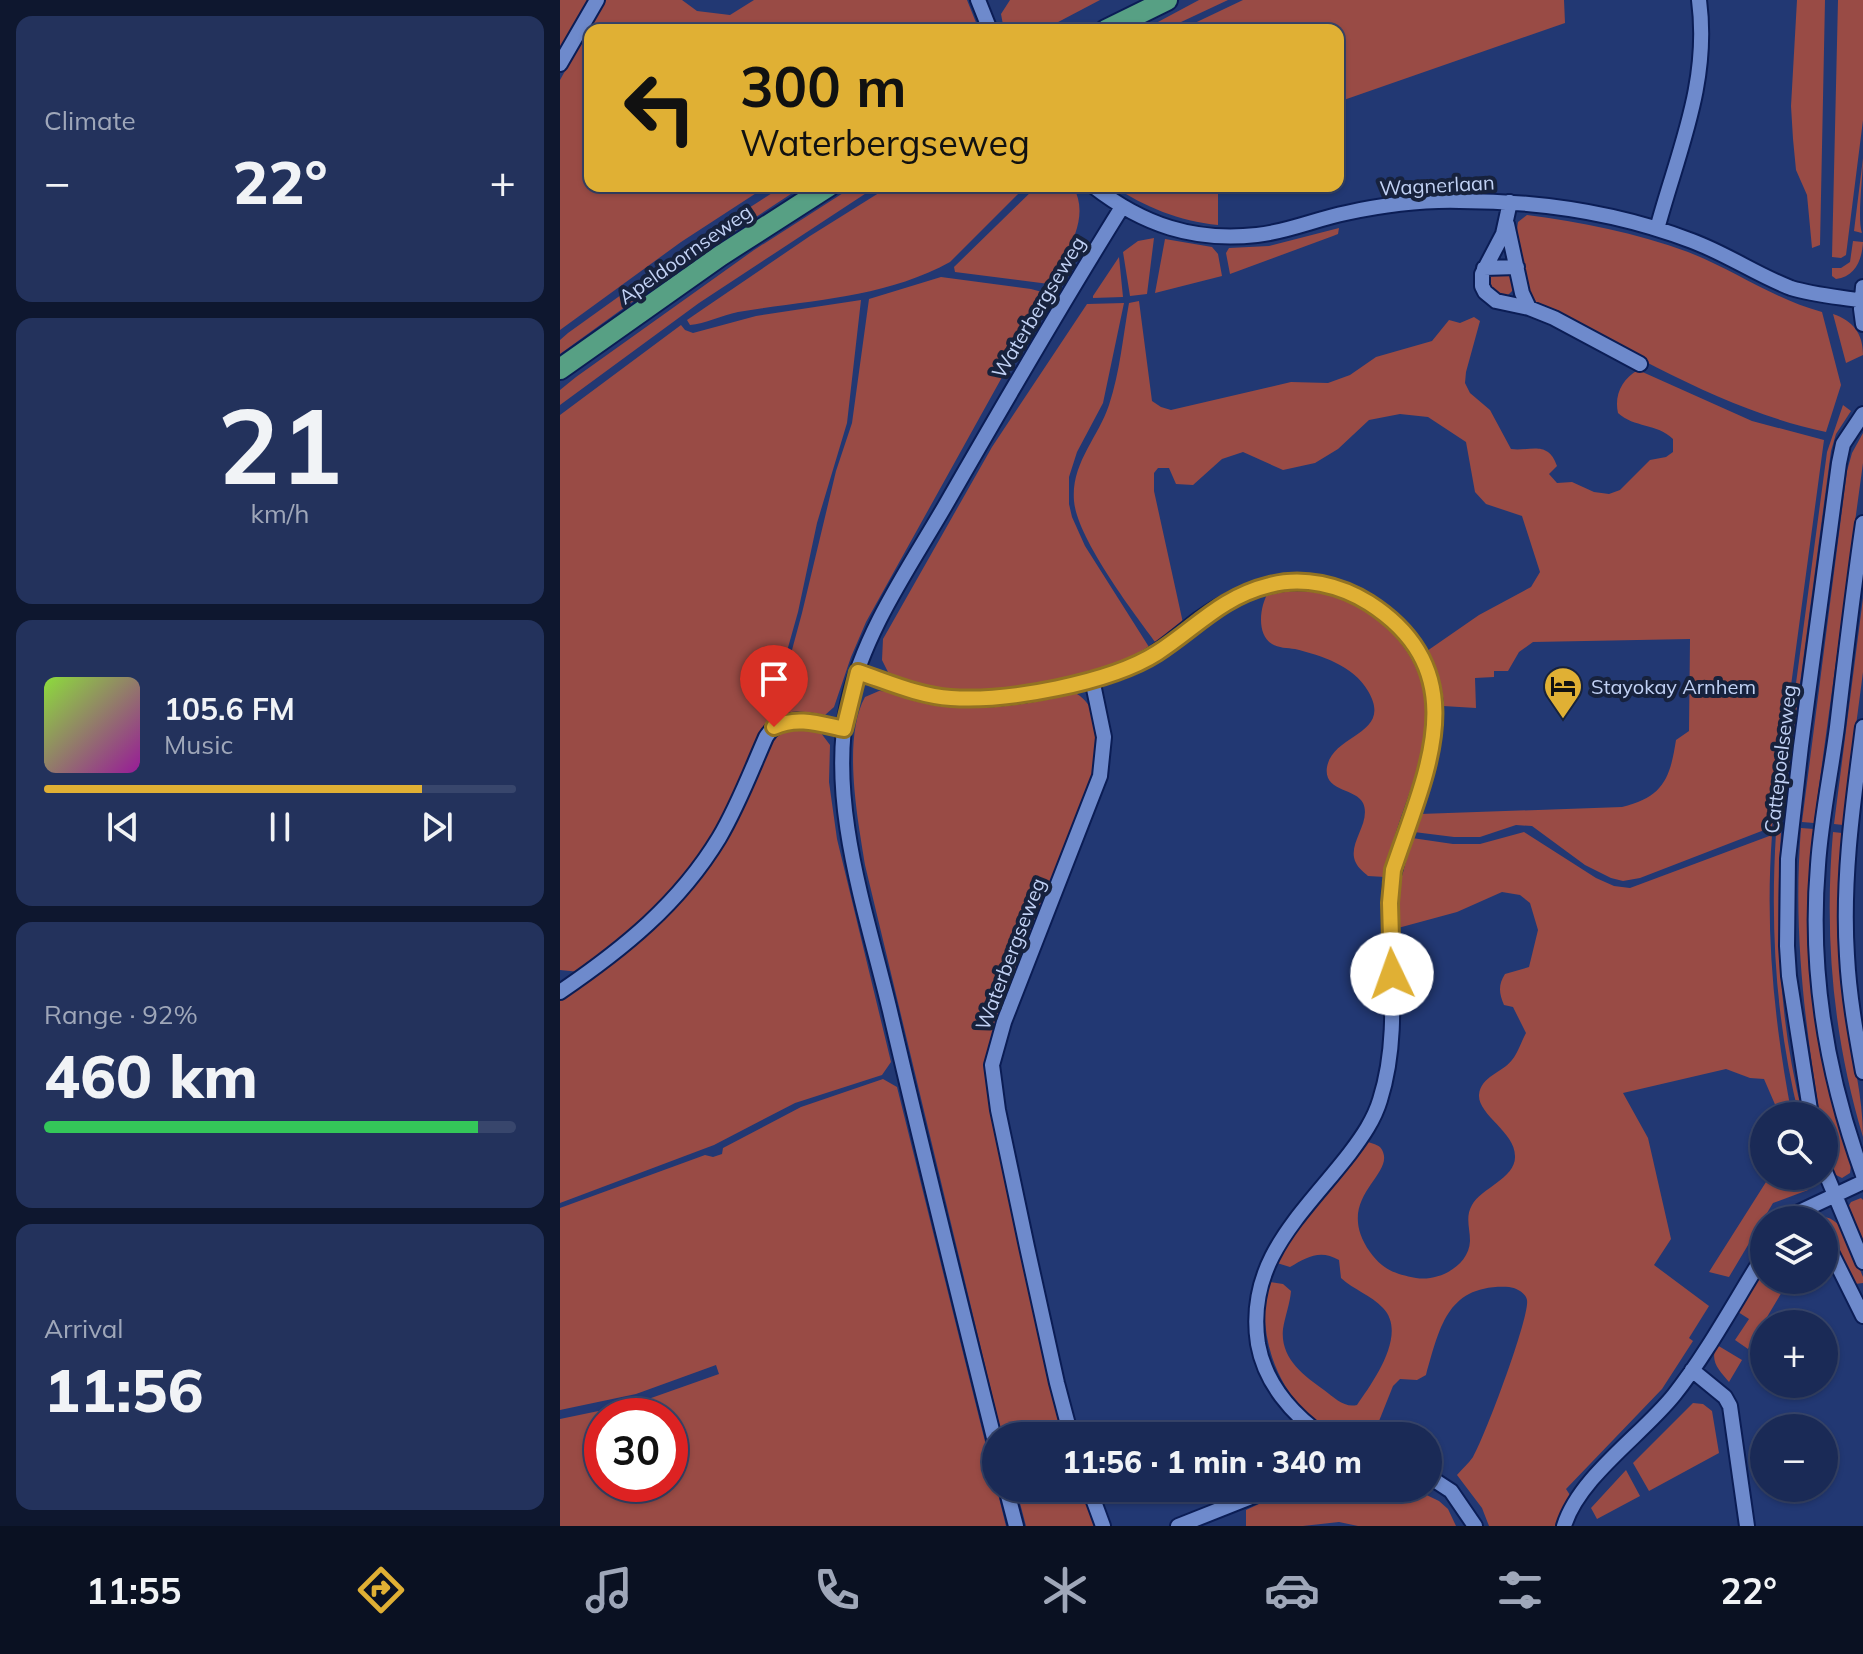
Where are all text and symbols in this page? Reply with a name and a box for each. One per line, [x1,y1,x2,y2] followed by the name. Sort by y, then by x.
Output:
[740,51,907,121] text: 300 m
[608,56,712,160] icon: left
[44,104,136,137] text: Climate
[740,120,1030,165] text: Waterbergseweg
[232,144,328,219] text: 22°
[44,154,70,209] text: −
[490,154,516,209] text: +
[1379,169,1495,201] street label: Wagnerlaan
[614,199,756,309] street label: Apeldoornseweg
[986,232,1090,382] street label: Waterbergseweg
[218,379,342,510] text: 21
[251,497,309,530] text: km/h
[740,645,808,727] pin
[752,657,796,701] icon: arrive
[1542,665,1584,720] hotel icon: Stayokay Arnhem
[1591,674,1756,699] place label: Stayokay Arnhem
[1758,683,1802,835] street label: Cattepoelseweg
[164,690,295,728] text: 105.6 FM
[164,728,233,761] text: Music
[101,805,145,849] icon: previous
[258,805,302,849] icon: pause
[415,805,459,849] icon: next
[969,874,1051,1034] street label: Waterbergseweg
[1350,932,1434,1016] position arrow
[44,998,198,1031] text: Range · 92%
[44,1038,258,1113] text: 460 km
[1750,1102,1838,1502] map controls
[1750,1102,1838,1190] button: search
[1750,1206,1838,1294] button: layers
[1750,1310,1838,1398] button: +
[44,1312,124,1345] text: Arrival
[44,1352,204,1427] text: 11:56
[584,1398,688,1502] speed limit sign: 30
[1750,1414,1838,1502] button: −
[1062,1443,1362,1481] text: 11:56 · 1 min · 340 m
[353,1562,409,1618] icon: directions
[581,1562,637,1618] icon: music
[809,1562,865,1618] icon: phone
[1037,1562,1093,1618] icon: climate
[1264,1562,1320,1618] icon: car
[1492,1562,1548,1618] icon: filters
[86,1568,181,1613] text: 11:55
[1720,1568,1777,1613] text: 22°

